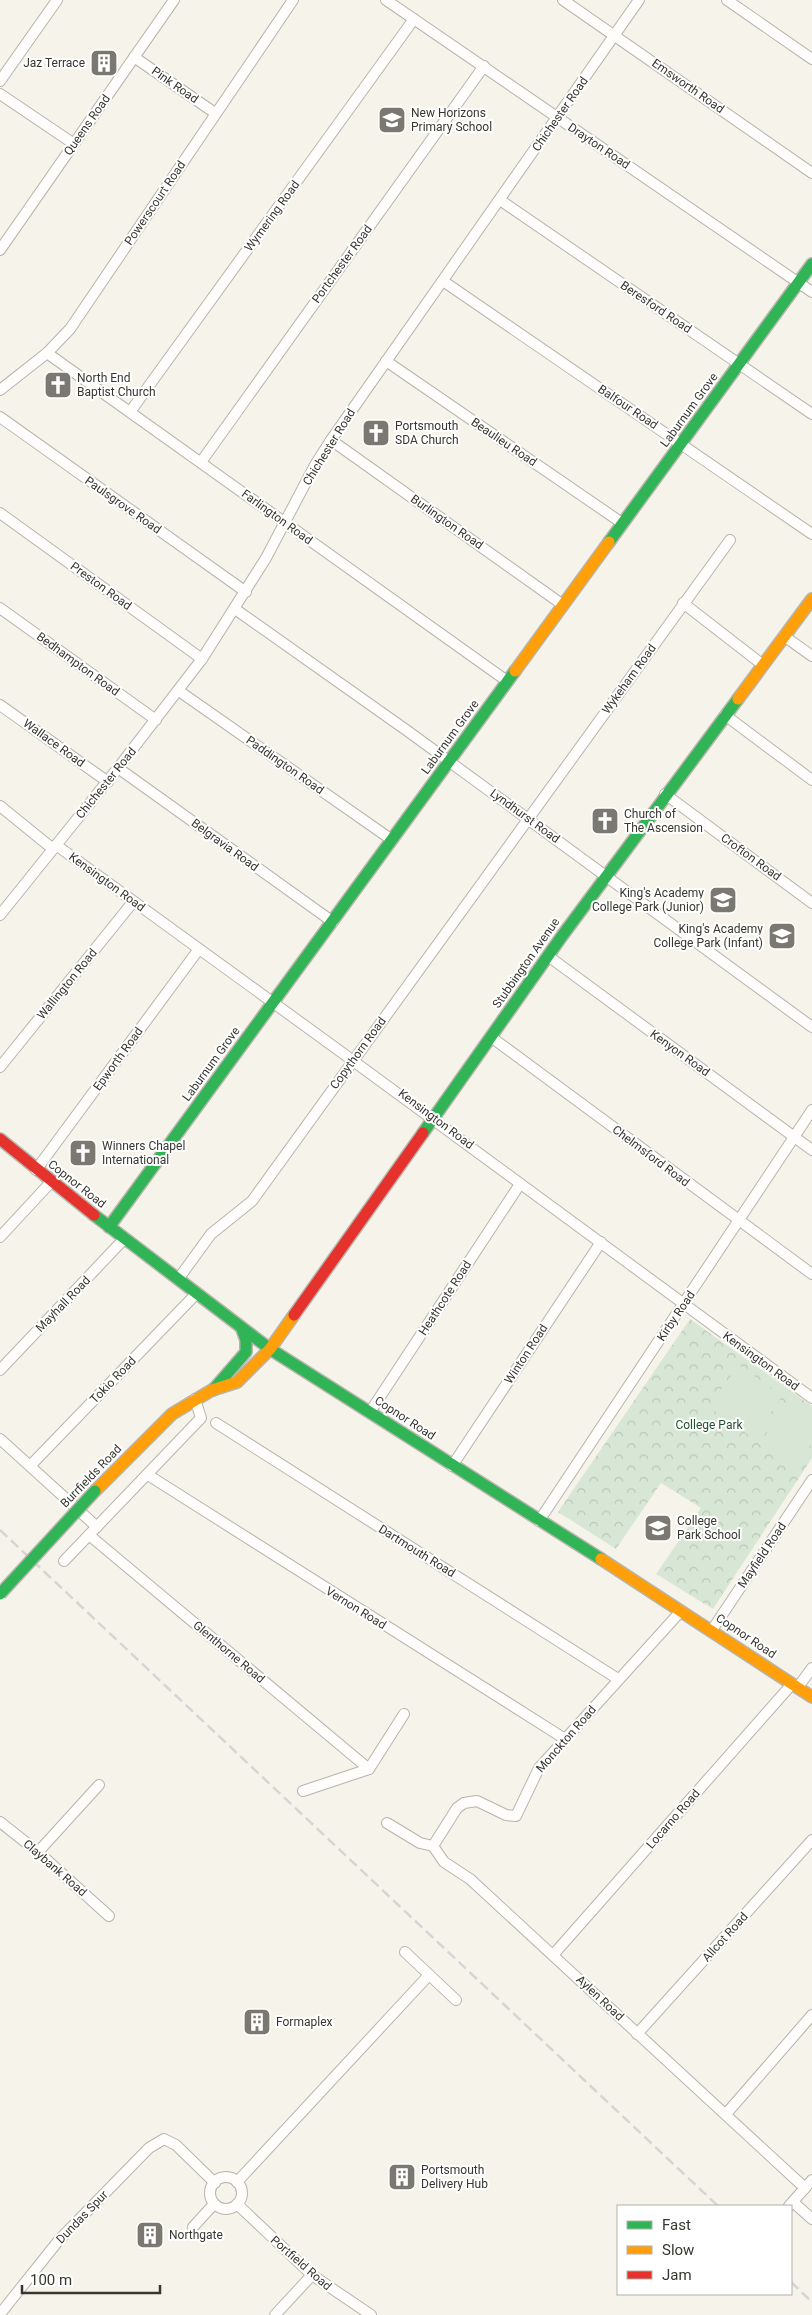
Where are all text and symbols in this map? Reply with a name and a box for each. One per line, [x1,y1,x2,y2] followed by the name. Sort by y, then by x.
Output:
[89,48,119,78] building icon: Jaz Terrace
[23,56,85,70] place label: Jaz Terrace
[649,56,727,116] street label: Emsworth Road
[149,64,201,106] street label: Pink Road
[529,74,591,154] street label: Chichester Road
[61,92,113,158] street label: Queens Road
[377,105,407,135] school or university icon: New Horizons Primary School
[411,106,492,134] place label: New Horizons Primary School
[565,120,633,172] street label: Drayton Road
[122,158,188,248] street label: Powerscourt Road
[242,178,302,254] street label: Wymering Road
[309,222,375,306] street label: Portchester Road
[618,278,694,336] street label: Beresford Road
[43,370,73,400] church icon: North End Baptist Church
[657,370,721,450] street label: Laburnum Grove
[77,371,156,399] place label: North End Baptist Church
[595,382,661,432] street label: Balfour Road
[300,406,358,488] street label: Chichester Road
[468,415,540,469] street label: Beaulieu Road
[361,418,391,448] church icon: Portsmouth SDA Church
[395,419,459,447] place label: Portsmouth SDA Church
[82,474,164,536] street label: Paulsgrove Road
[239,487,315,547] street label: Farlington Road
[408,492,486,552] street label: Burlington Road
[68,559,134,613] street label: Preston Road
[34,629,122,699] street label: Bedhampton Road
[599,641,659,717] street label: Wykeham Road
[418,697,482,777] street label: Laburnum Grove
[21,716,87,770] street label: Wallace Road
[243,733,327,797] street label: Paddington Road
[73,745,139,821] street label: Chichester Road
[487,786,563,846] street label: Lyndhurst Road
[590,806,620,836] church icon: Church of The Ascension
[624,807,703,835] place label: Church of The Ascension
[189,816,261,874] street label: Belgravia Road
[718,831,784,883] street label: Crofton Road
[66,850,148,914] street label: Kensington Road
[708,885,738,915] school or university icon: King's Academy College Park (Junior)
[592,886,704,914] place label: King's Academy College Park (Junior)
[490,915,562,1011] street label: Stubbington Avenue
[767,921,797,951] school or university icon: King's Academy College Park (Infant)
[653,922,763,950] place label: King's Academy College Park (Infant)
[34,946,100,1022] street label: Wallington Road
[327,1014,389,1092] street label: Copythorn Road
[179,1024,243,1104] street label: Laburnum Grove
[90,1025,146,1093] street label: Epworth Road
[648,1027,712,1079] street label: Kenyon Road
[396,1086,476,1152] street label: Kensington Road
[610,1123,692,1189] street label: Chelmsford Road
[68,1138,98,1168] church icon: Winners Chapel International
[102,1139,185,1167] place label: Winners Chapel International
[45,1157,109,1211] street label: Copnor Road
[416,1258,474,1338] street label: Heathcote Road
[33,1273,93,1335] street label: Mayhall Road
[654,1288,698,1344] street label: Kirby Road
[502,1322,550,1386] street label: Winton Road
[720,1329,802,1393] street label: Kensington Road
[87,1354,139,1406] street label: Tokio Road
[372,1393,438,1443] street label: Copnor Road
[675,1418,743,1432] park label: College Park
[58,1442,124,1510] street label: Burrfields Road
[643,1513,673,1543] school or university icon: College Park School
[677,1514,741,1542] place label: College Park School
[735,1520,789,1590] street label: Mayfield Road
[376,1522,458,1580] street label: Dartmouth Road
[323,1584,389,1632] street label: Vernon Road
[713,1611,779,1661] street label: Copnor Road
[190,1618,268,1686] street label: Glenthorne Road
[533,1703,599,1775] street label: Monckton Road
[643,1786,703,1852] street label: Locarno Road
[20,1837,90,1899] street label: Claybank Road
[699,1910,751,1964] street label: Allcot Road
[573,1973,627,2023] street label: Aylen Road
[242,2007,272,2037] building icon: Formaplex
[276,2015,332,2029] place label: Formaplex
[387,2162,417,2192] building icon: Portsmouth Delivery Hub
[421,2163,488,2191] place label: Portsmouth Delivery Hub
[53,2188,111,2246] street label: Dundas Spur
[617,2205,792,2295] legend
[662,2216,691,2234] text: Fast
[135,2220,165,2250] building icon: Northgate
[169,2228,223,2242] place label: Northgate
[268,2233,334,2293] street label: Portfield Road
[662,2241,694,2259] text: Slow
[22,2262,160,2294] scale bar
[662,2266,692,2284] text: Jam
[30,2271,72,2289] text: 100 m

